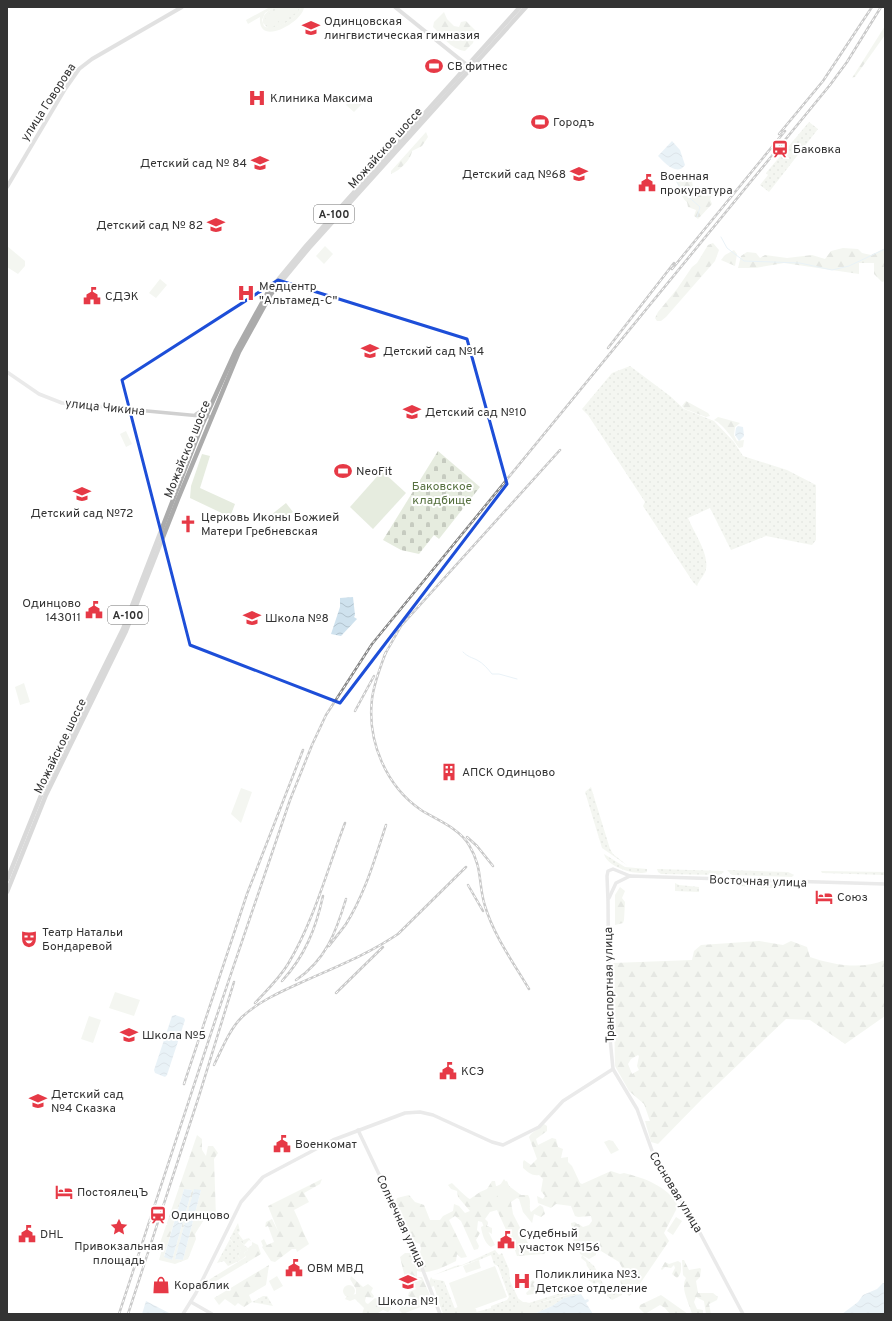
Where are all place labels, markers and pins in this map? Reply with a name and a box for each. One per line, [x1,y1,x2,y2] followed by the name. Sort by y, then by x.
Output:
[324,14,480,44] place label: Одинцовская лингвистическая гимназия
[301,18,321,38] school or university icon: Одинцовская лингвистическая гимназия
[424,56,444,76] sports icon: СВ фитнес
[447,59,508,75] place label: СВ фитнес
[247,88,267,108] hospital icon: Клиника Максима
[270,91,373,107] place label: Клиника Максима
[530,112,550,132] sports icon: Городъ
[553,115,595,131] place label: Городъ
[770,139,790,159] station icon: Баковка
[793,142,841,158] place label: Баковка
[250,153,270,173] school or university icon: Детский сад № 84
[140,156,247,172] place label: Детский сад № 84
[569,164,589,184] school or university icon: Детский сад №68
[462,167,566,183] place label: Детский сад №68
[660,169,733,199] place label: Военная прокуратура
[637,173,657,193] public building icon: Военная прокуратура
[206,215,226,235] school or university icon: Детский сад № 82
[96,218,203,234] place label: Детский сад № 82
[259,279,337,309] place label: Медцентр "Альтамед-С"
[236,283,256,303] hospital icon: Медцентр "Альтамед-С"
[82,286,102,306] public building icon: СДЭК
[105,289,139,305] place label: СДЭК
[360,341,380,361] school or university icon: Детский сад №14
[383,344,484,360] place label: Детский сад №14
[402,402,422,422] school or university icon: Детский сад №10
[425,405,527,421] place label: Детский сад №10
[333,461,353,481] sports icon: NeoFit
[356,464,392,480] place label: NeoFit
[72,484,92,504] school or university icon: Детский сад №72
[31,506,133,522] place label: Детский сад №72
[201,510,339,540] place label: Церковь Иконы Божией Матери Гребневская
[178,514,198,534] church icon: Церковь Иконы Божией Матери Гребневская
[22,596,81,626] place label: Одинцово 143011
[84,600,104,620] public building icon: Одинцово 143011
[242,608,262,628] school or university icon: Школа №8
[265,611,329,627] place label: Школа №8
[439,762,459,782] building icon: АПСК Одинцово
[462,765,556,781] place label: АПСК Одинцово
[814,887,834,907] hotel icon: Союз
[837,890,868,906] place label: Союз
[42,925,123,955] place label: Театр Натальи Бондаревой
[19,929,39,949] theatre icon: Театр Натальи Бондаревой
[119,1025,139,1045] school or university icon: Школа №5
[142,1028,206,1044] place label: Школа №5
[438,1061,458,1081] public building icon: КСЭ
[461,1064,484,1080] place label: КСЭ
[51,1087,124,1117] place label: Детский сад №4 Сказка
[28,1091,48,1111] school or university icon: Детский сад №4 Сказка
[272,1134,292,1154] public building icon: Военкомат
[295,1137,357,1153] place label: Военкомат
[54,1182,74,1202] hotel icon: ПостоялецЪ
[77,1185,149,1201] place label: ПостоялецЪ
[148,1205,168,1225] station icon: Одинцово
[171,1208,230,1224] place label: Одинцово
[109,1217,129,1237] place icon: Привокзальная площадь
[17,1224,37,1244] public building icon: DHL
[519,1226,600,1256] place label: Судебный участок №156
[40,1227,63,1243] place label: DHL
[496,1230,516,1250] public building icon: Судебный участок №156
[74,1239,164,1269] place label: Привокзальная площадь
[284,1258,304,1278] public building icon: ОВМ МВД
[307,1261,364,1277] place label: ОВМ МВД
[535,1267,647,1297] place label: Поликлиника №3. Детское отделение
[512,1271,532,1291] hospital icon: Поликлиника №3. Детское отделение
[398,1272,418,1292] school or university icon: Школа №1
[151,1275,171,1295] shop icon: Кораблик
[174,1278,230,1294] place label: Кораблик
[377,1294,439,1310] place label: Школа №1

